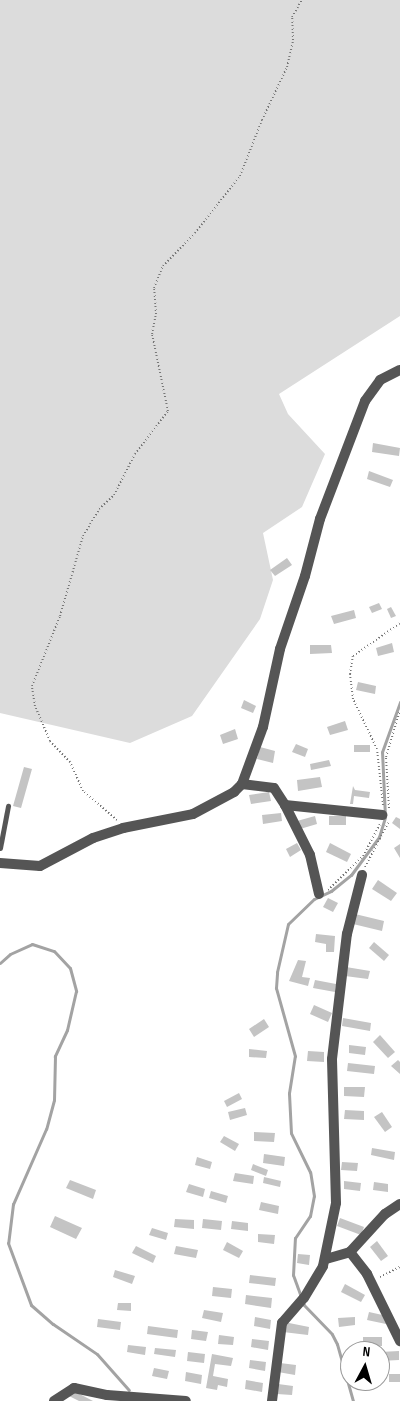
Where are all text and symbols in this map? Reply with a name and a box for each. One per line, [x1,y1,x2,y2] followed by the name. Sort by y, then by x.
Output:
[340,1341,390,1391] north arrow
[362,1343,371,1360] text: N

